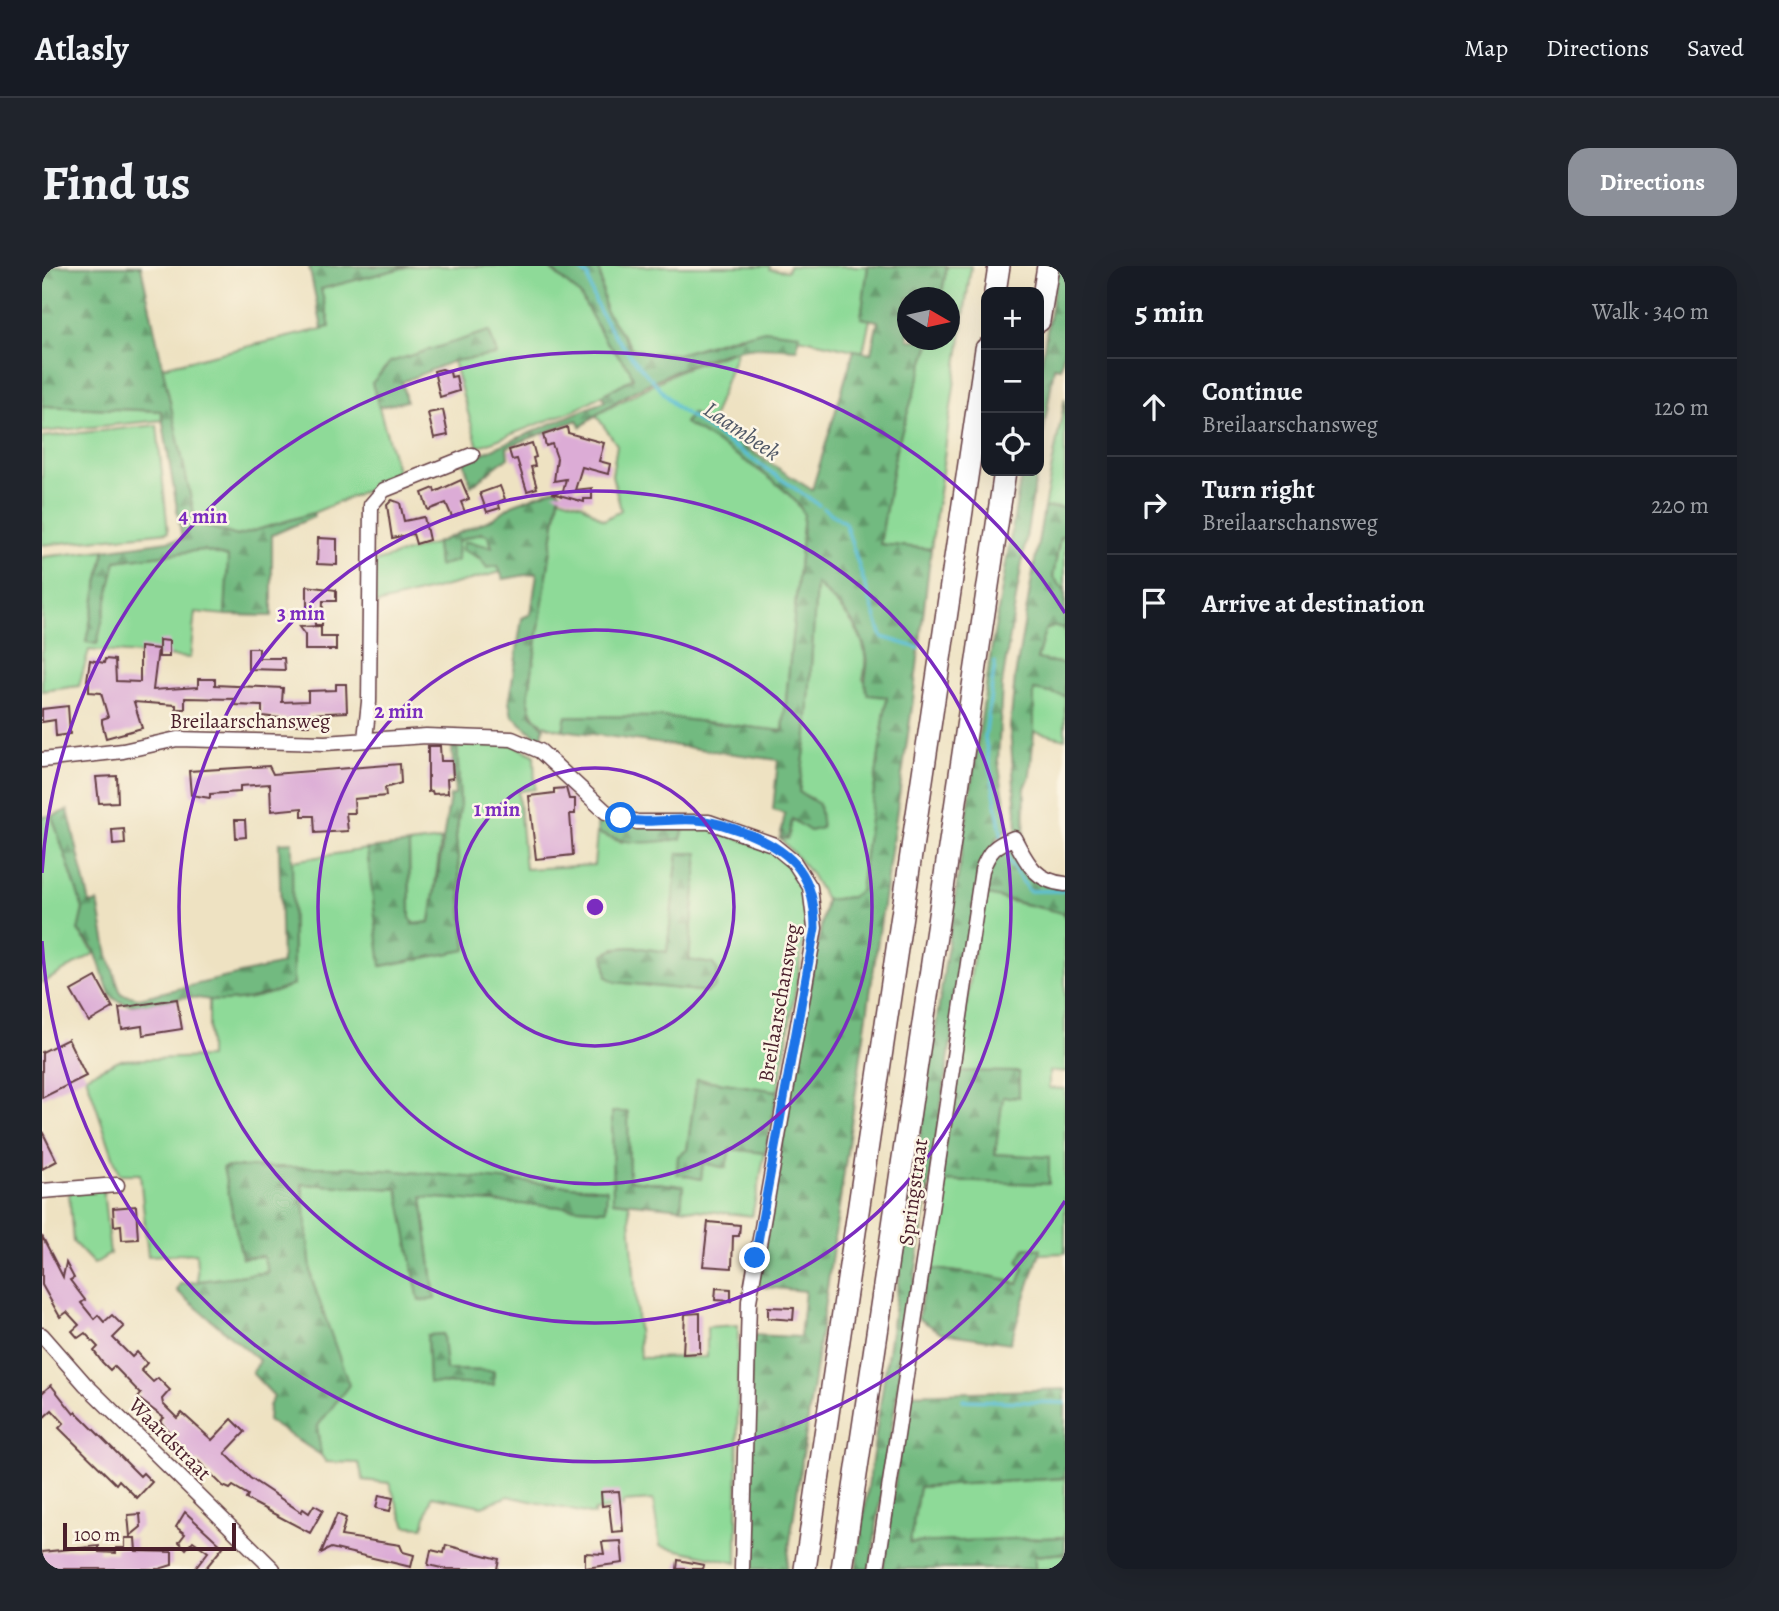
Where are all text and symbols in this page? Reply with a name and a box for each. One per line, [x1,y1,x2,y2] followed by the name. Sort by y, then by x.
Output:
[35,26,129,71] text: Atlasly
[1464,32,1508,64] text: Map
[1546,32,1649,64] text: Directions
[1687,32,1744,64] text: Saved
[1568,148,1737,216] button: Directions
[42,149,190,216] text: Find us
[897,287,960,350] north arrow
[981,287,1044,476] map controls
[981,287,1044,350] button: +
[1135,292,1204,332] text: 5 min
[1592,296,1709,327] text: Walk · 340 m
[981,350,1044,413] button: −
[1202,374,1303,409] text: Continue
[1135,388,1173,426] icon: ahead
[1654,392,1709,423] text: 120 m
[697,394,787,468] water label: Laambeek
[1202,409,1378,440] text: Breilaarschansweg
[981,413,1044,476] button: locate
[1202,472,1315,507] text: Turn right
[1135,486,1173,524] icon: right
[1651,490,1709,521] text: 220 m
[178,502,228,530] text: 4 min
[1202,507,1378,538] text: Breilaarschansweg
[1135,584,1173,622] icon: arrive
[1202,586,1425,621] text: Arrive at destination
[277,599,325,627] text: 3 min
[374,697,424,725] text: 2 min
[170,707,331,735] street label: Breilaarschansweg
[474,795,521,823] text: 1 min
[605,802,636,833] route start
[583,895,607,919] centre of rings
[751,921,807,1085] street label: Breilaarschansweg
[892,1137,934,1247] street label: Springstraat
[739,1242,770,1273] route end
[122,1391,218,1487] street label: Waardstraat
[63,1520,236,1552] scale bar
[74,1522,120,1548] text: 100 m

